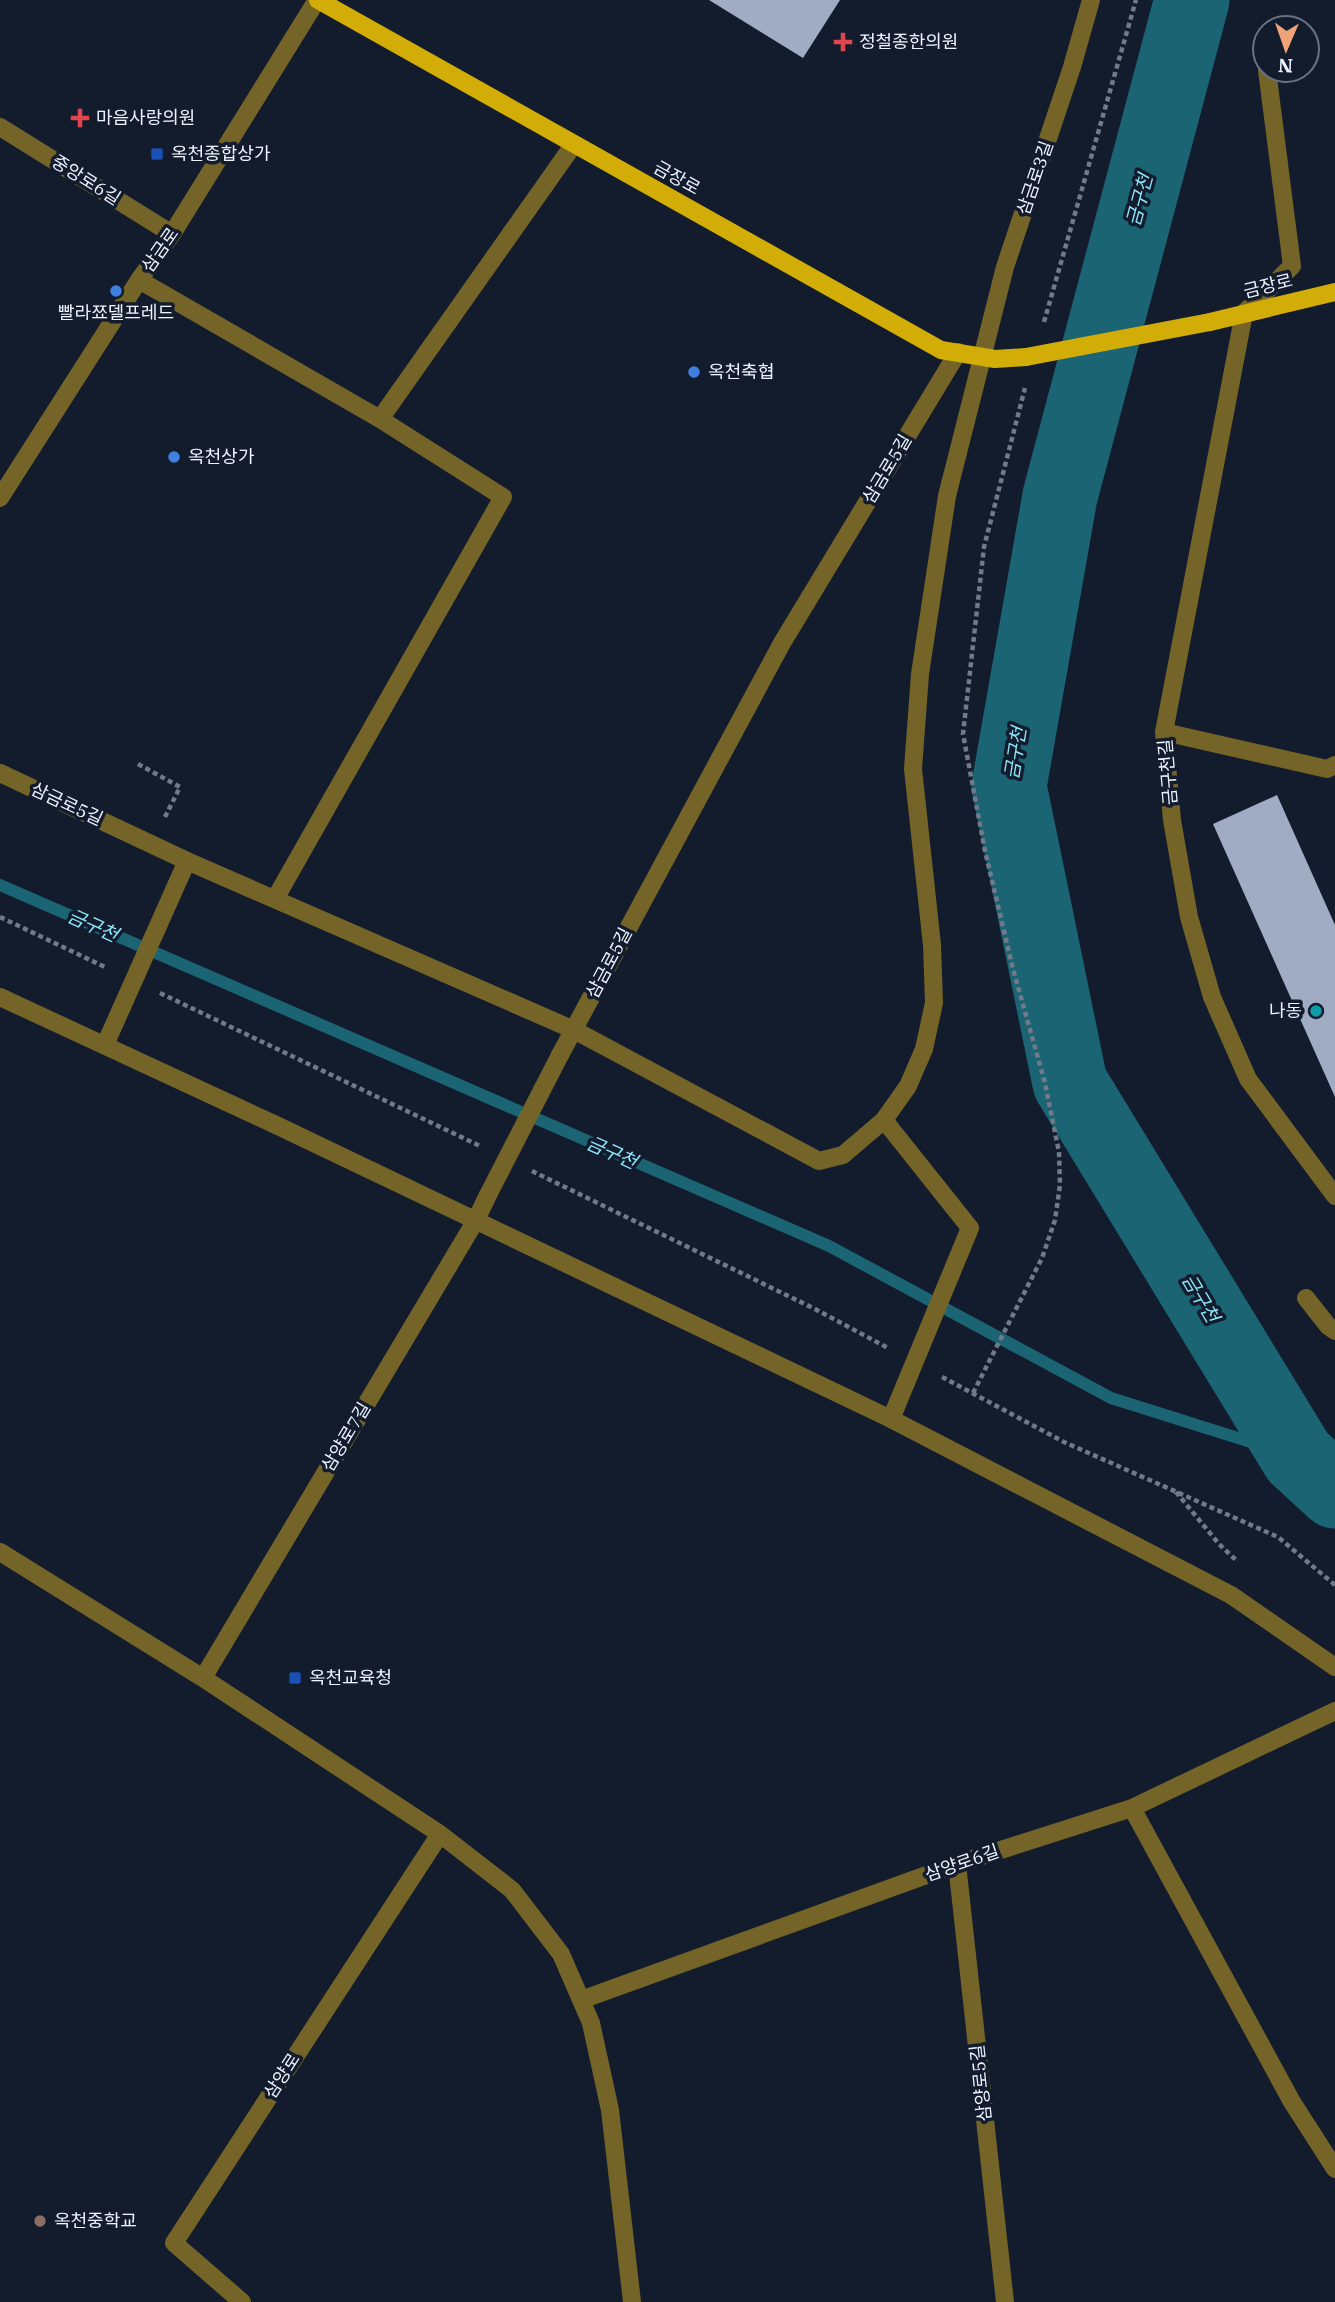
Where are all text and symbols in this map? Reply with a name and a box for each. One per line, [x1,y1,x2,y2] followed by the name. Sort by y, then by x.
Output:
[1251,14,1321,84] north arrow
[859,30,958,53] place label: 정철종한의원
[833,32,853,52] marker: 정철종한의원
[1277,54,1293,78] text: N
[96,106,195,129] place label: 마음사랑의원
[70,108,90,128] marker: 마음사랑의원
[1011,138,1058,218] street label: 삼금로3길
[171,142,271,165] place label: 옥천종합상가
[149,146,165,162] marker: 옥천종합상가
[48,149,125,210] street label: 중앙로6길
[650,155,705,200] street label: 금장로
[1121,170,1158,228] water label: 금구천
[136,223,183,277] street label: 삼금로
[1241,268,1295,303] street label: 금장로
[108,283,124,299] marker: 빨라쬬델프레드
[58,301,174,324] place label: 빨라쬬델프레드
[708,360,774,383] place label: 옥천축협
[686,364,702,380] marker: 옥천축협
[857,430,916,508] street label: 삼금로5길
[188,445,255,468] place label: 옥천상가
[166,449,182,465] marker: 옥천상가
[999,724,1031,781] water label: 금구천
[1153,738,1182,806] street label: 금구천길
[27,777,107,830] street label: 삼금로5길
[64,903,123,947] water label: 금구천
[580,923,637,1002] street label: 삼금로5길
[1269,999,1302,1022] place label: 나동
[1308,1003,1324,1019] marker: 나동
[583,1130,642,1174] water label: 금구천
[1177,1269,1226,1328] water label: 금구천
[316,1398,375,1476] street label: 삼양로7길
[309,1666,392,1689] place label: 옥천교육청
[287,1670,303,1686] marker: 옥천교육청
[922,1839,1002,1886] street label: 삼양로6길
[965,2044,996,2123] street label: 삼양로5길
[258,2049,305,2103] street label: 삼양로
[54,2209,137,2232] place label: 옥천중학교
[32,2213,48,2229] marker: 옥천중학교

